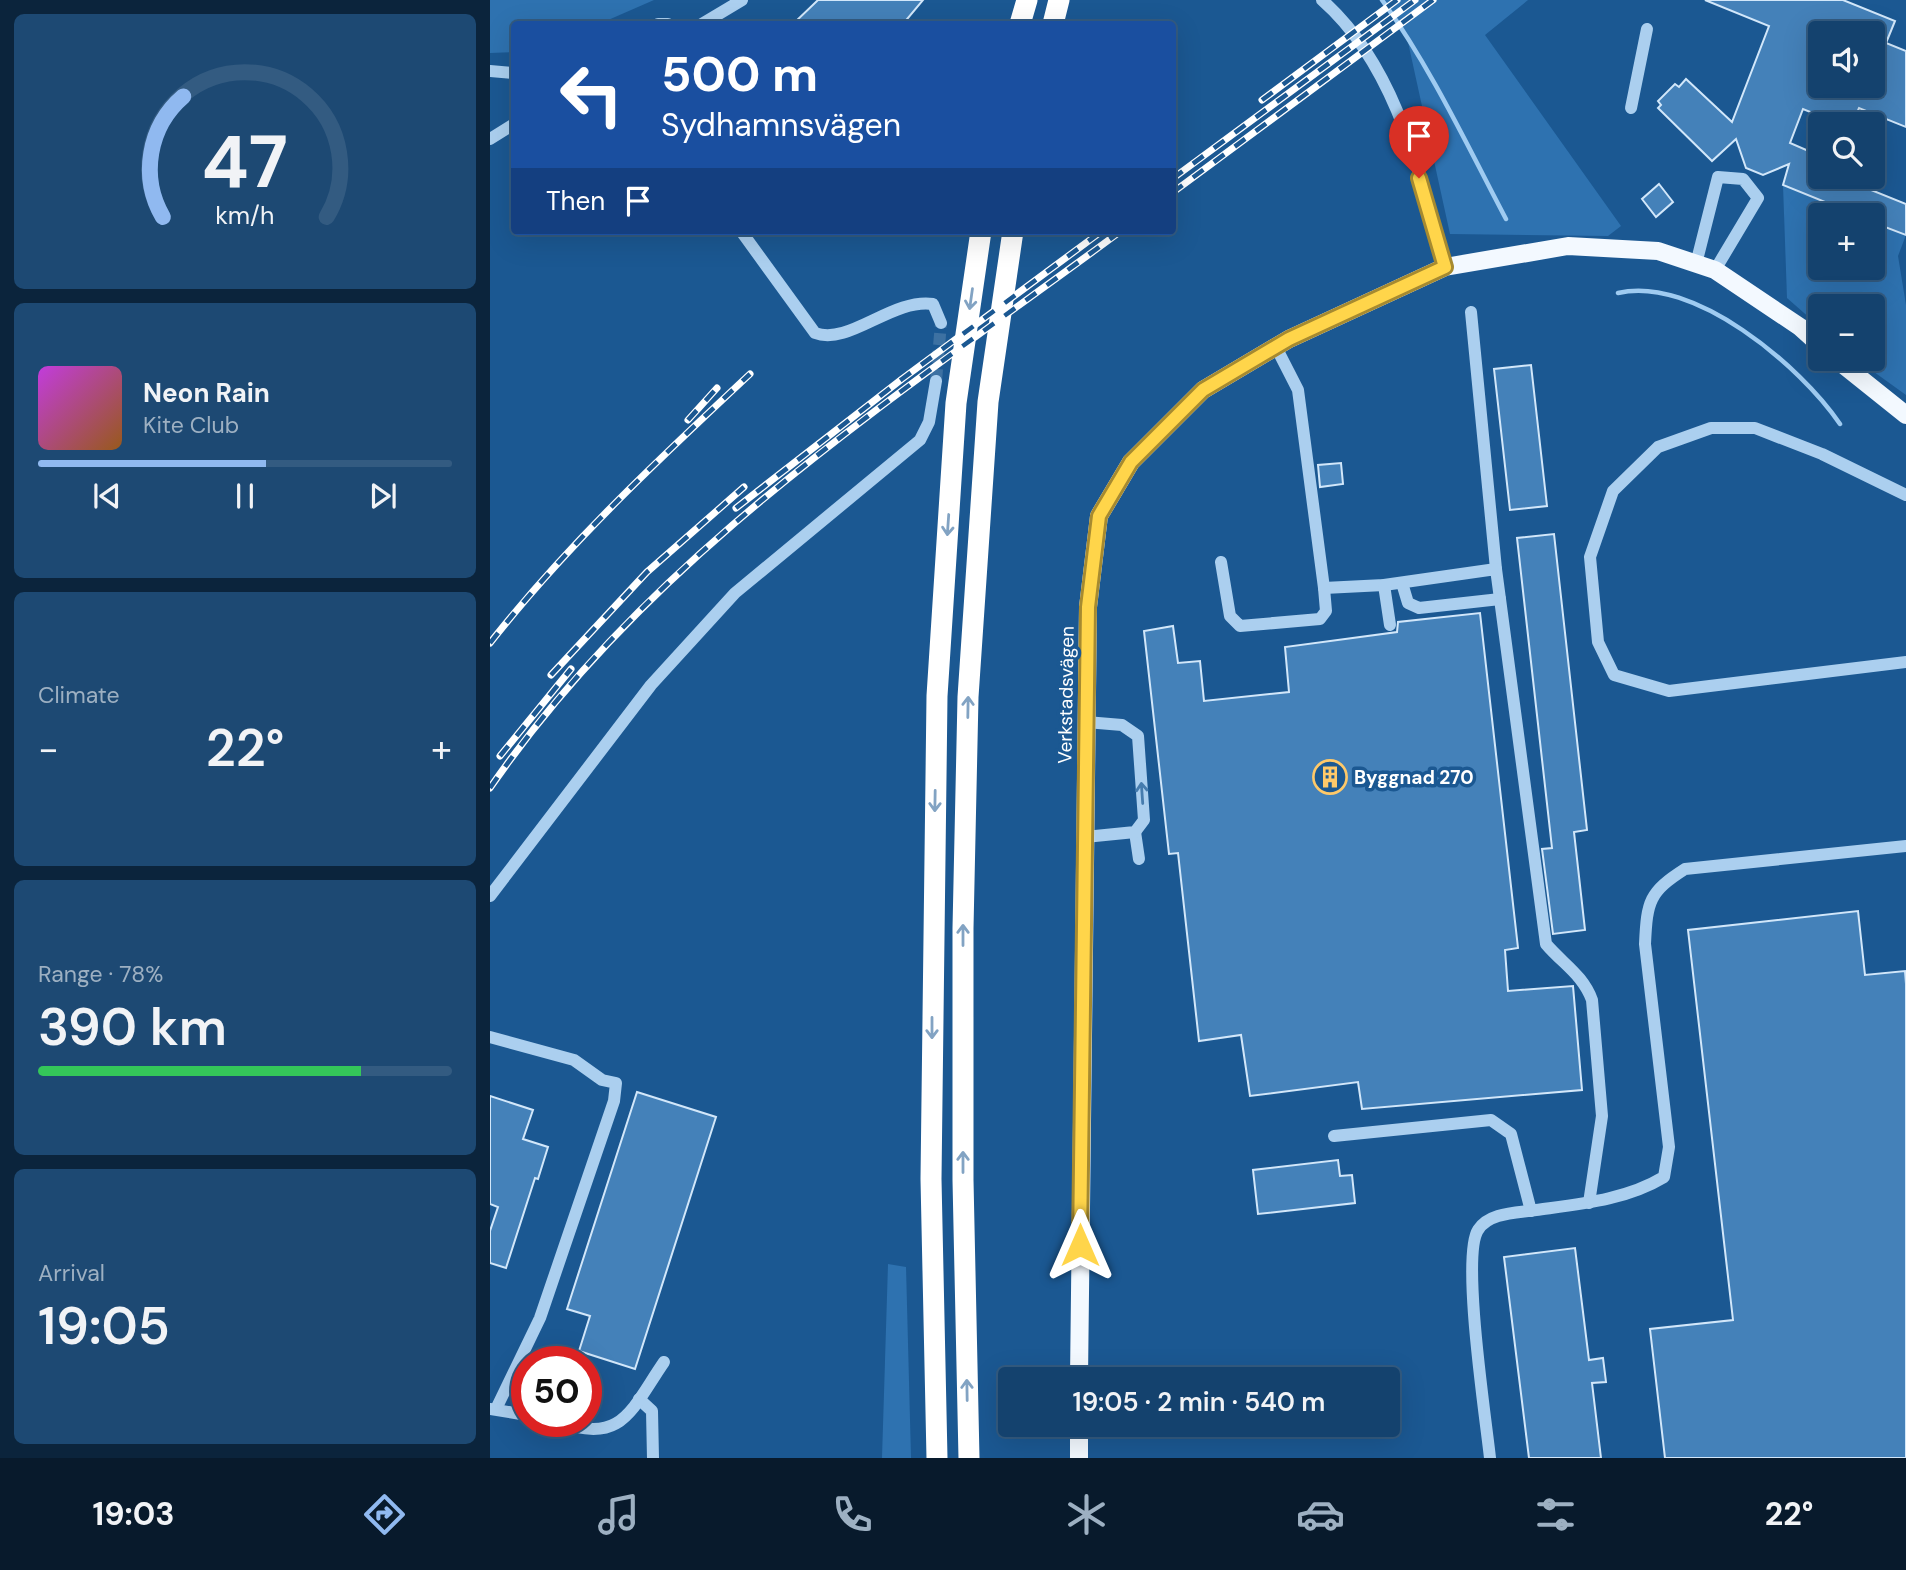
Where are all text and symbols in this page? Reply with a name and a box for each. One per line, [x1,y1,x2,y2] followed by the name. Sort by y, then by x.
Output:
[1808,21,1885,371] map controls
[1808,21,1885,98] button: sound
[661,42,818,106] text: 500 m
[546,49,637,140] icon: left
[661,104,901,146] text: Sydhamnsvägen
[1389,106,1449,178] pin
[1808,112,1885,189] button: search
[202,116,288,211] text: 47
[1400,117,1438,155] icon: arrive
[619,182,657,220] icon: arrive
[546,184,605,218] text: Then
[215,199,275,232] text: km/h
[1808,203,1885,280] button: +
[965,287,978,309] one-way arrow
[1808,294,1885,371] button: −
[143,376,270,410] text: Neon Rain
[143,410,239,440] text: Kite Club
[88,477,126,515] icon: previous
[226,477,264,515] icon: pause
[364,477,402,515] icon: next
[941,513,954,535] one-way arrow
[1052,626,1080,764] street label: Verkstadsvägen
[38,680,120,710] text: Climate
[961,696,974,719] one-way arrow
[206,714,284,782] text: 22°
[38,724,59,774] text: −
[431,724,452,774] text: +
[1311,758,1349,796] building icon: Byggnad 270
[1354,765,1474,790] place label: Byggnad 270
[1135,782,1148,805] one-way arrow
[928,789,942,812] one-way arrow
[956,924,970,947] one-way arrow
[38,959,163,989] text: Range · 78%
[38,993,227,1061] text: 390 km
[925,1017,939,1040] one-way arrow
[956,1151,970,1174] one-way arrow
[1043,1208,1117,1282] position arrow
[38,1258,105,1288] text: Arrival
[38,1292,170,1360] text: 19:05
[511,1346,602,1437] speed limit sign: 50
[961,1379,974,1402] one-way arrow
[1073,1385,1325,1419] text: 19:05 · 2 min · 540 m
[360,1490,409,1539] icon: directions
[594,1490,643,1539] icon: music
[828,1490,877,1539] icon: phone
[1062,1490,1111,1539] icon: climate
[1296,1490,1345,1539] icon: car
[1531,1490,1580,1539] icon: filters
[93,1493,175,1535] text: 19:03
[1765,1493,1813,1535] text: 22°

